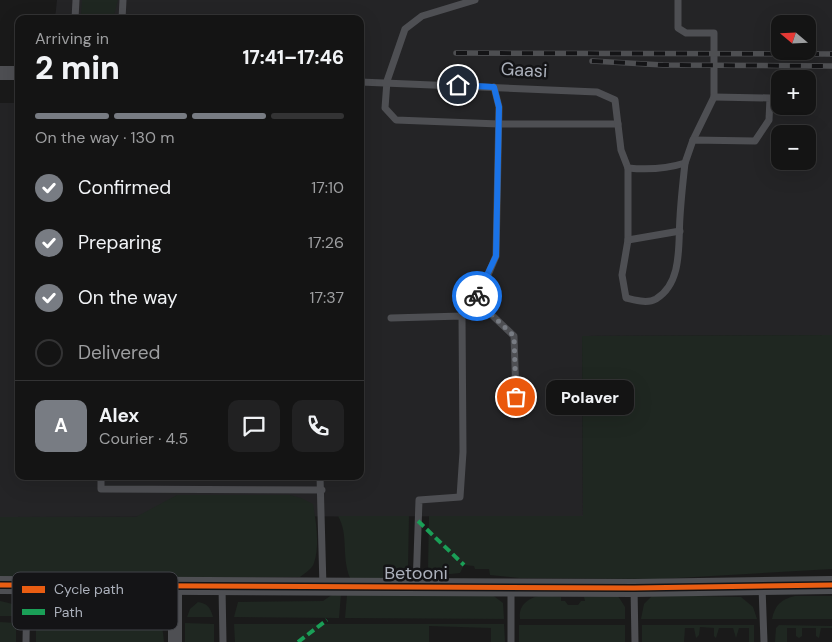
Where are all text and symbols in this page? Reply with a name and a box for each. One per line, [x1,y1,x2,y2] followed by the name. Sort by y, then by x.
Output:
[771,15,816,60] north arrow
[771,15,816,170] map controls
[35,28,109,49] text: Arriving in
[242,45,344,70] text: 17:41–17:46
[35,47,120,89] text: 2 min
[500,57,548,83] street label: Gaasi
[437,64,479,106] pin
[771,70,816,115] button: +
[444,71,472,99] icon: home
[771,125,816,170] button: −
[35,127,175,148] text: On the way · 130 m
[35,174,63,202] icon: check
[78,175,171,200] text: Confirmed
[311,177,344,198] text: 17:10
[35,229,63,257] icon: check
[78,230,162,255] text: Preparing
[308,232,344,253] text: 17:26
[452,271,502,321] courier
[463,282,491,310] icon: bike
[35,284,63,312] icon: check
[78,285,178,310] text: On the way
[310,287,344,308] text: 17:37
[78,340,160,365] text: Delivered
[495,376,537,418] pin
[546,380,634,414] callout: Polaver
[502,383,530,411] icon: bag
[561,387,619,408] text: Polaver
[228,400,280,452] button: chat
[292,400,344,452] button: phone
[99,403,139,428] text: Alex
[54,413,68,438] text: A
[99,428,188,449] text: Courier · 4.5
[384,561,448,585] street label: Betooni
[12,572,178,630] legend
[54,580,124,598] text: Cycle path
[54,603,83,621] text: Path

